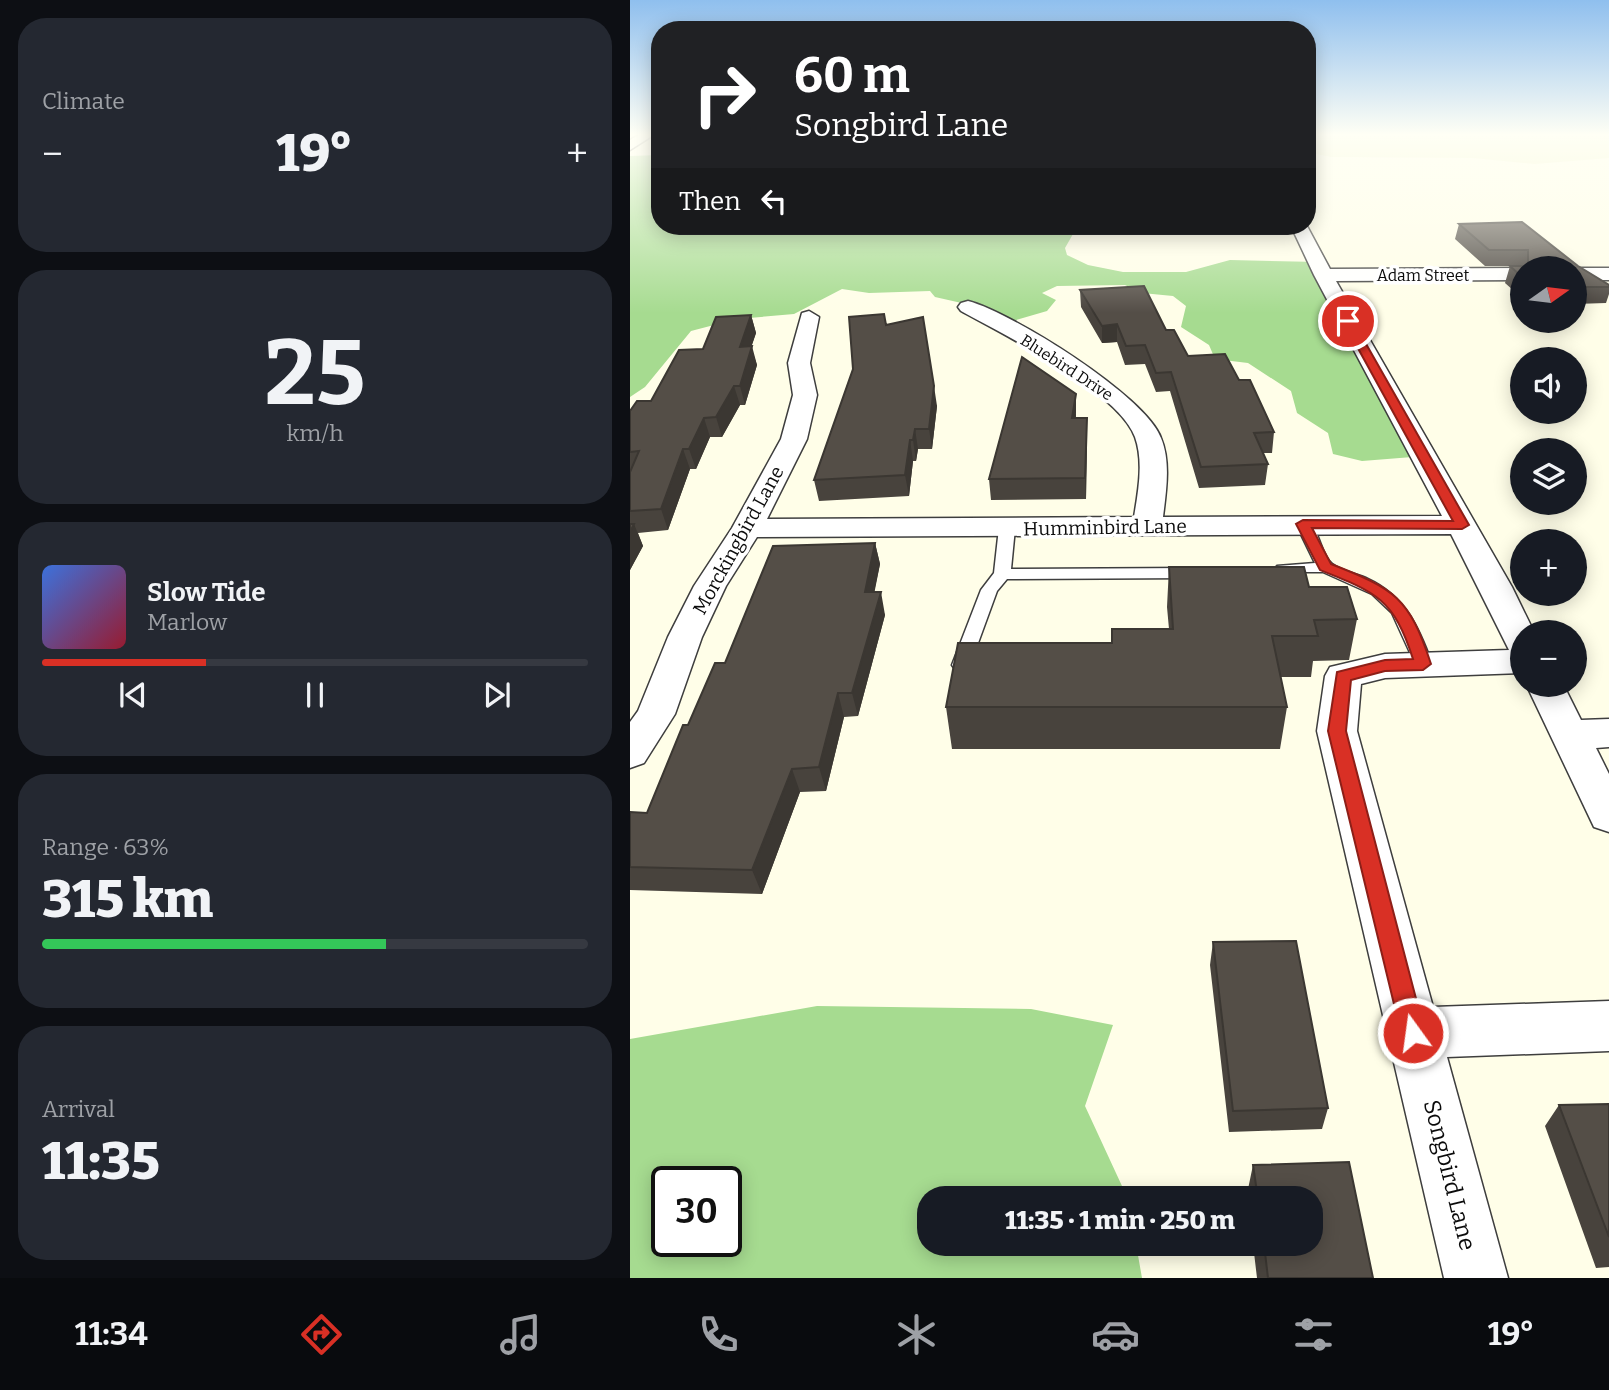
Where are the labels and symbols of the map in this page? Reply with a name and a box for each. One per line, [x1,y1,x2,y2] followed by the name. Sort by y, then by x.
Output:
[1510,256,1587,332] north arrow
[1377,266,1470,285] street label: Adam Street
[1318,291,1378,351] pin
[1017,331,1116,404] street label: Bluebird Drive
[688,462,789,618] street label: Morckingbird Lane
[1023,515,1187,540] street label: Humminbird Lane
[1376,996,1450,1070] position arrow
[1418,1097,1482,1253] street label: Songbird Lane
[651,1166,742,1257] speed limit sign: 30

